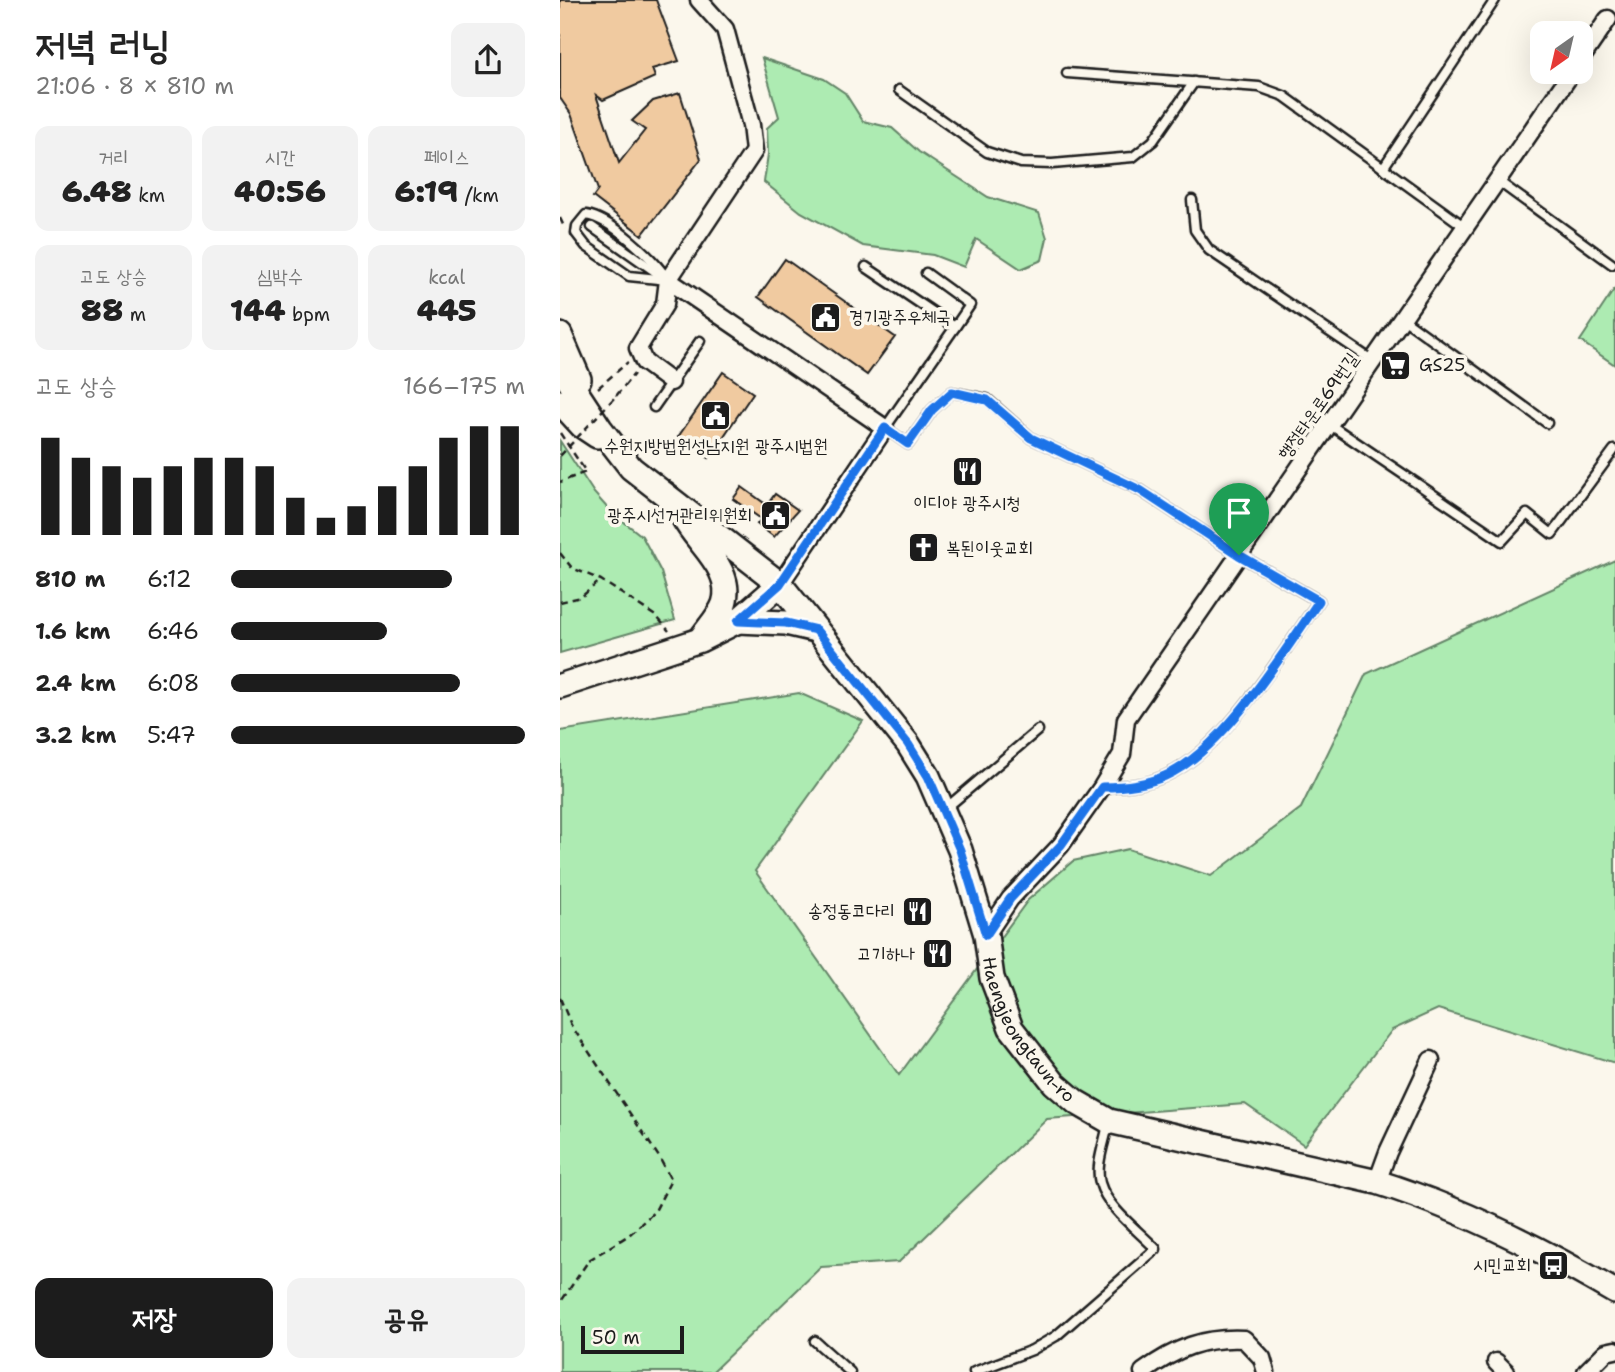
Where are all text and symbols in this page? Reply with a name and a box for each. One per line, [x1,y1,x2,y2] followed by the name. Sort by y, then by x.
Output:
[35,19,170,70] text: 저녁 러닝
[1530,21,1592,84] north arrow
[1530,21,1593,84] map controls
[451,23,525,97] button: share
[35,71,234,101] text: 21:06 · 8 × 810 m
[98,145,129,170] text: 거리
[265,145,295,170] text: 시간
[424,145,470,170] text: 페이스
[62,171,132,212] text: 6.48
[234,171,326,212] text: 40:56
[395,171,458,212] text: 6:19
[132,183,165,208] text: km
[458,183,499,208] text: /km
[80,264,147,289] text: 고도 상승
[257,264,303,289] text: 심박수
[428,265,465,290] text: kcal
[81,290,123,331] text: 88
[230,290,286,331] text: 144
[417,290,477,331] text: 445
[809,300,843,334] public building icon: 경기광주우체국
[123,302,146,327] text: m
[286,302,330,327] text: bpm
[849,305,950,329] place label: 경기광주우체국
[1272,347,1364,464] street label: 행정타운로69번길
[1379,348,1413,382] supermarket icon: GS25
[1419,353,1465,377] place label: GS25
[35,371,117,401] text: 고도 상승
[403,371,525,401] text: 166–175 m
[699,398,733,432] public building icon: 수원지방법원성남지원 광주시법원
[604,434,828,458] place label: 수원지방법원성남지원 광주시법원
[950,455,984,489] restaurant icon: 이디야 광주시청
[1209,483,1269,555] pin
[913,491,1021,515] place label: 이디야 광주시청
[1220,494,1258,532] icon: arrive
[758,498,792,532] public building icon: 광주시선거관리위원회
[607,503,752,527] place label: 광주시선거관리위원회
[906,531,940,565] church icon: 복된이웃교회
[946,536,1033,560] place label: 복된이웃교회
[35,564,105,594] text: 810 m
[147,564,192,594] text: 6:12
[35,616,110,646] text: 1.6 km
[147,616,199,646] text: 6:46
[35,668,116,698] text: 2.4 km
[147,668,200,698] text: 6:08
[35,720,117,750] text: 3.2 km
[147,720,196,750] text: 5:47
[901,894,935,928] restaurant icon: 송정동코다리
[808,899,895,923] place label: 송정동코다리
[921,937,955,971] restaurant icon: 고기하나
[857,942,916,966] place label: 고기하나
[977,955,1080,1108] street label: Haengjeongtaun-ro
[1537,1248,1571,1282] bus stop icon: 시민교회
[1473,1253,1531,1277] place label: 시민교회
[35,1278,273,1358] button: 저장
[287,1278,525,1358] button: 공유
[581,1323,684,1355] scale bar
[592,1325,640,1350] text: 50 m

